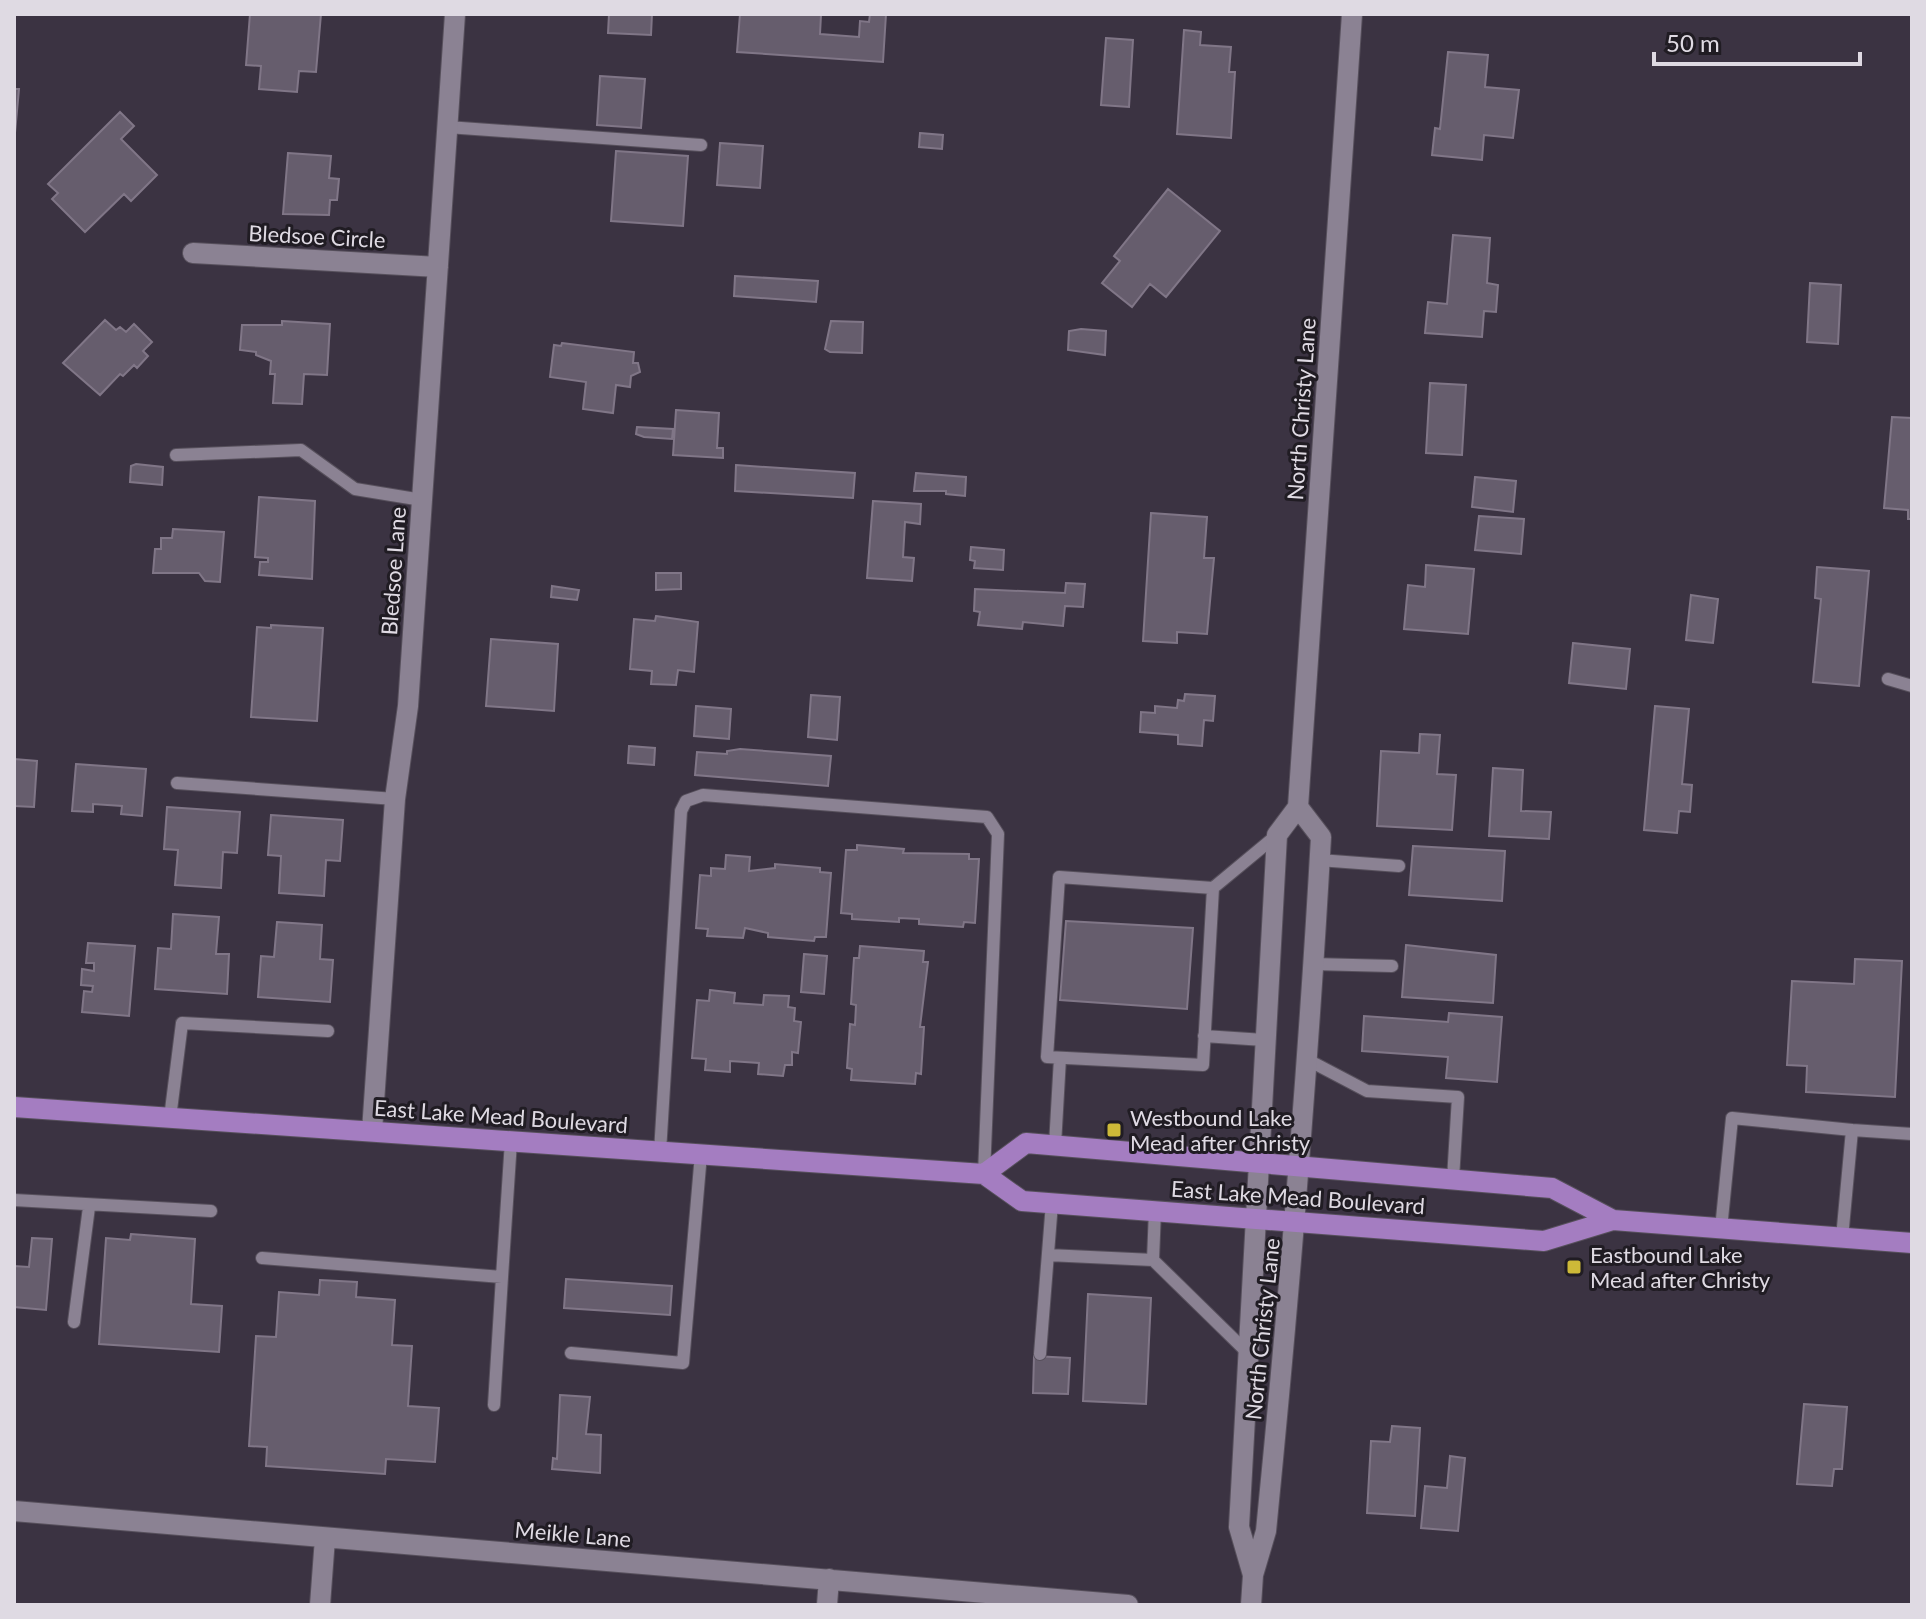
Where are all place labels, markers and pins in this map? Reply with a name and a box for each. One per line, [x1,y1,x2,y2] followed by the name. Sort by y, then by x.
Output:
[1130,1104,1311,1156] place label: Westbound Lake Mead after Christy
[1105,1121,1123,1139] marker: Westbound Lake Mead after Christy
[1590,1241,1771,1293] place label: Eastbound Lake Mead after Christy
[1565,1258,1583,1276] marker: Eastbound Lake Mead after Christy

